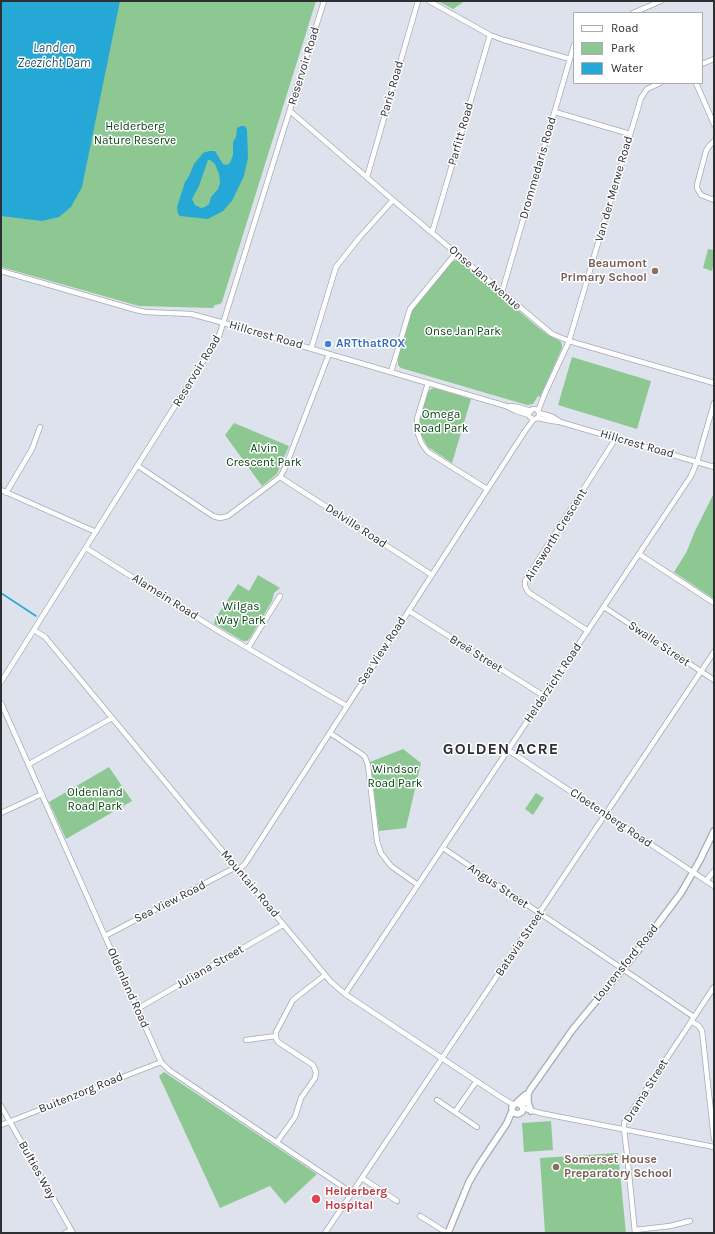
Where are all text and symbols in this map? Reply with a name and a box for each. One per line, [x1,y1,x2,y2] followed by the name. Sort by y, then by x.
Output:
[573,12,703,84] legend
[611,21,639,35] text: Road
[285,25,323,107] street label: Reservoir Road
[17,40,91,71] water label: Land en Zeezicht Dam
[611,41,635,55] text: Park
[377,59,407,119] street label: Paris Road
[611,61,643,75] text: Water
[445,101,477,167] street label: Parfitt Road
[516,115,560,221] street label: Drommedaris Road
[94,120,176,148] park label: Helderberg Nature Reserve
[592,134,636,244] street label: Van der Merwe Road
[446,243,524,313] street label: Onse Jan Avenue
[560,257,647,285] place label: Beaumont Primary School
[650,266,660,276] marker: Beaumont Primary School
[227,318,305,352] street label: Hillcrest Road
[425,325,501,339] park label: Onse Jan Park
[170,332,224,410] street label: Reservoir Road
[336,337,405,351] place label: ARTthatROX
[323,339,333,349] marker: ARTthatROX
[414,408,468,436] park label: Omega Road Park
[598,427,676,461] street label: Hillcrest Road
[226,442,302,470] park label: Alvin Crescent Park
[522,486,590,584] street label: Ainsworth Crescent
[323,501,389,551] street label: Delville Road
[129,571,201,623] street label: Alamein Road
[216,600,266,628] park label: Wilgas Way Park
[355,614,409,688] street label: Sea View Road
[625,618,693,670] street label: Swalle Street
[447,632,505,676] street label: Breë Street
[521,640,585,726] street label: Helderzicht Road
[443,739,559,759] district label: GOLDEN ACRE
[368,763,422,791] park label: Windsor Road Park
[567,785,655,851] street label: Cloetenberg Road
[67,786,123,814] park label: Oldenland Road Park
[218,847,282,921] street label: Mountain Road
[465,860,531,912] street label: Angus Street
[132,878,208,926] street label: Sea View Road
[492,907,548,979] street label: Batavia Street
[590,921,662,1005] street label: Lourensford Road
[174,942,246,992] street label: Juliana Street
[104,946,152,1030] street label: Oldenland Road
[621,1056,671,1126] street label: Drama Street
[37,1069,125,1117] street label: Buitenzorg Road
[15,1139,59,1201] street label: Bulties Way
[564,1153,672,1181] place label: Somerset House Preparatory School
[551,1162,561,1172] marker: Somerset House Preparatory School
[325,1185,387,1213] place label: Helderberg Hospital
[310,1193,322,1205] marker: Helderberg Hospital

